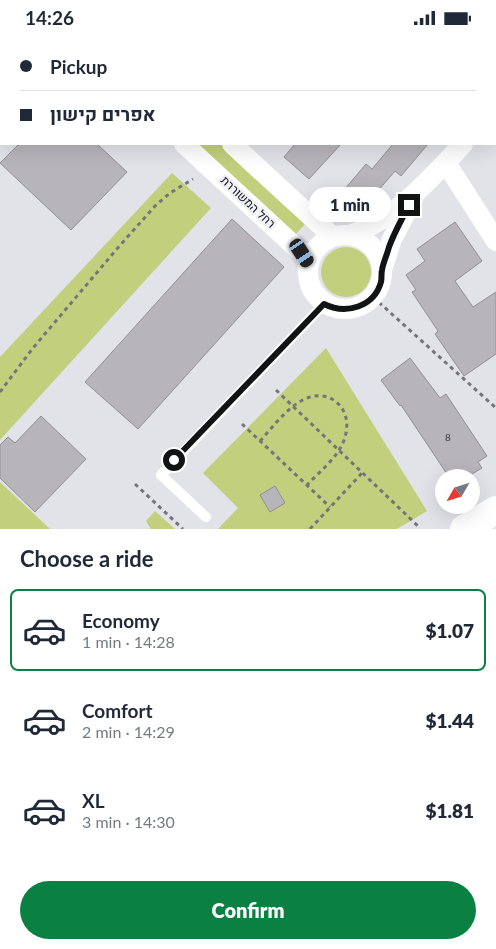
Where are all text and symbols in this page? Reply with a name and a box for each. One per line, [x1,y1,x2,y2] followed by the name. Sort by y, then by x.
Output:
[25,6,74,29] text: 14:26
[50,55,107,78] text: Pickup
[50,102,155,125] text: אפרים קישון
[218,172,279,231] street label: רחל המשוררת
[309,187,392,223] callout: 1 min
[398,194,420,216] route end
[330,195,370,214] text: 1 min
[287,236,316,270] car
[445,431,451,443] house number: 8
[163,449,185,471] route start
[435,469,480,514] north arrow
[435,469,480,514] map controls
[20,545,154,572] text: Choose a ride
[22,608,67,653] icon: car
[82,609,160,632] text: Economy
[425,619,474,642] text: $1.07
[82,632,175,651] text: 1 min · 14:28
[22,698,67,743] icon: car
[82,699,153,722] text: Comfort
[425,709,474,732] text: $1.44
[82,722,175,741] text: 2 min · 14:29
[22,788,67,833] icon: car
[82,789,105,812] text: XL
[425,799,474,822] text: $1.81
[82,812,175,831] text: 3 min · 14:30
[20,881,476,939] button: Confirm

